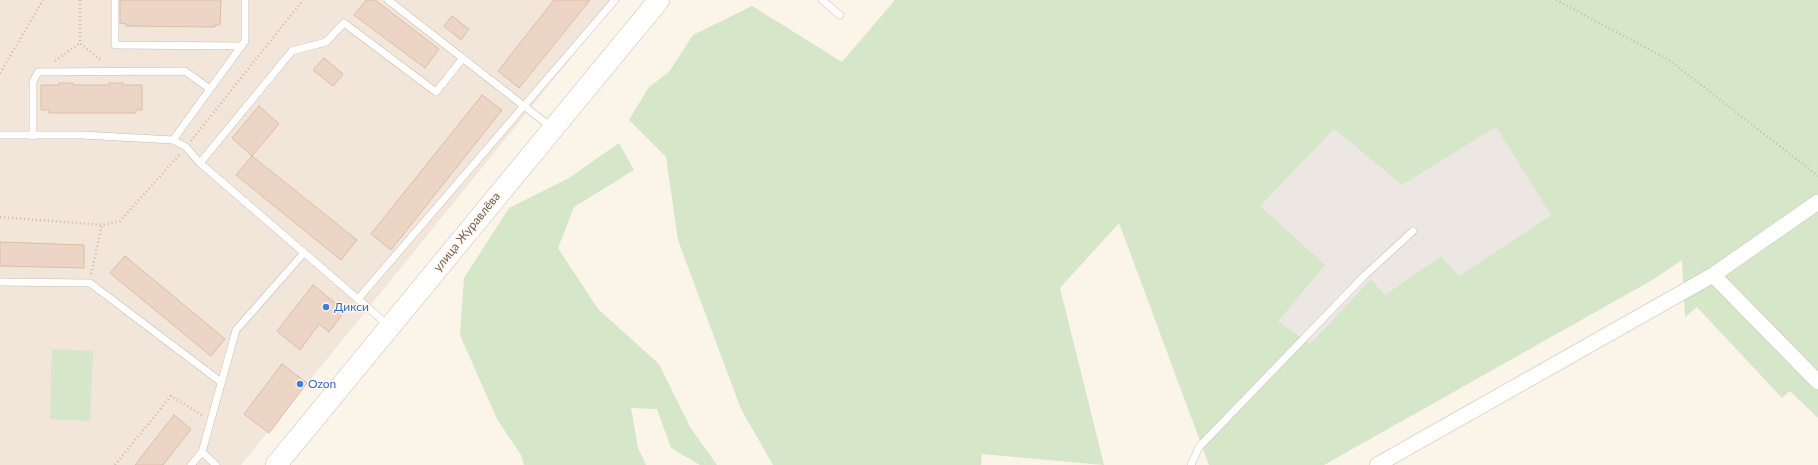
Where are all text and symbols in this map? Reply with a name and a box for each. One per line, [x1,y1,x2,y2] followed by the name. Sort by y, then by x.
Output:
[431,189,503,275] street label: улица Журавлёва
[334,300,369,314] place label: Дикси
[321,302,331,312] marker: Дикси
[308,377,336,391] place label: Ozon
[295,379,305,389] marker: Ozon

